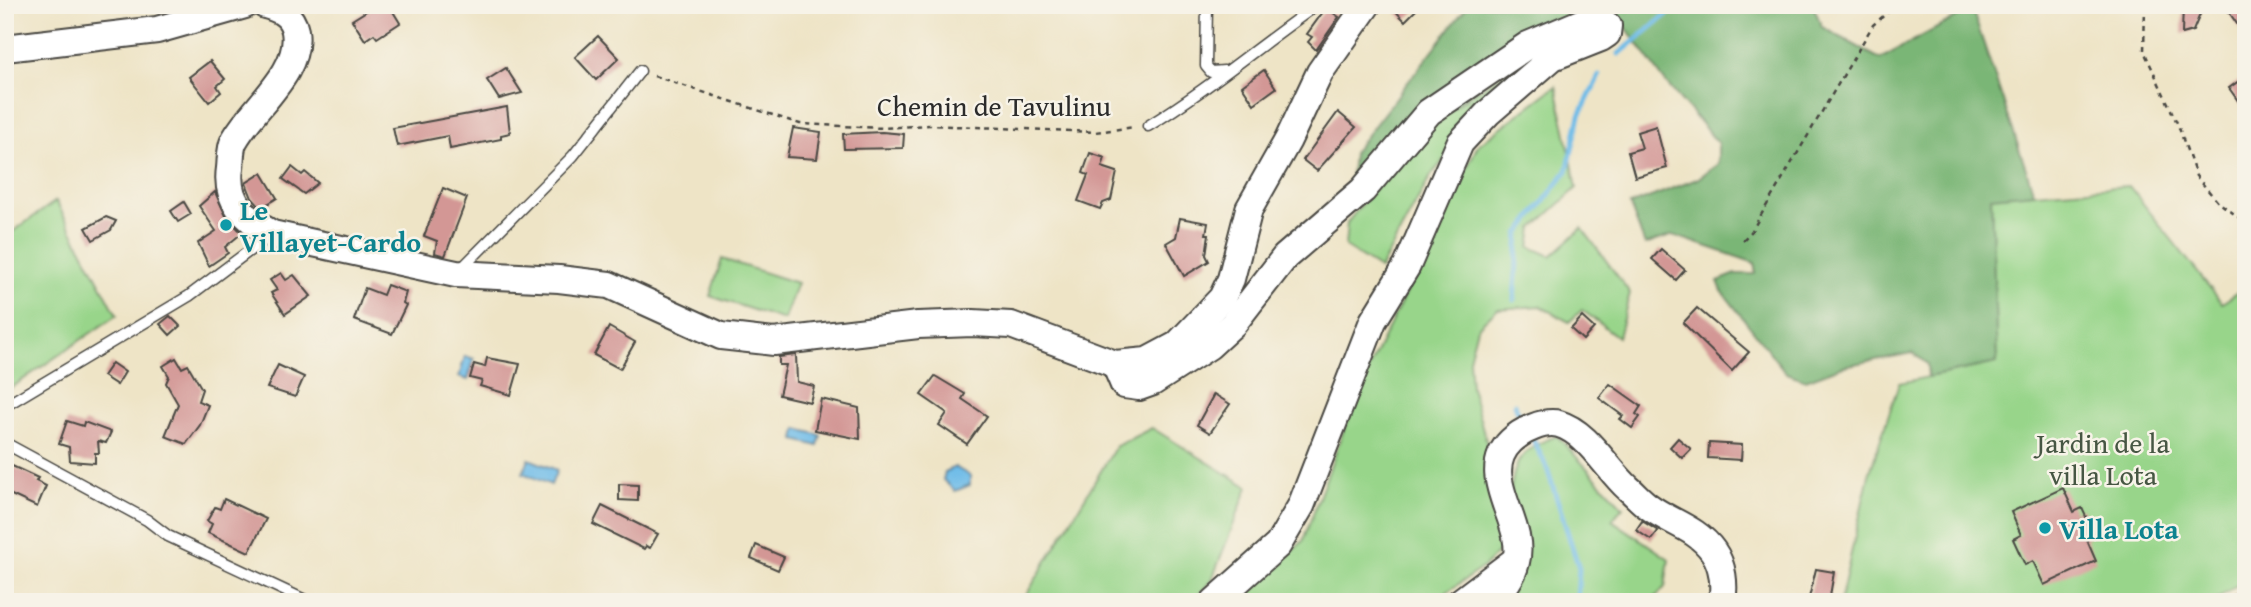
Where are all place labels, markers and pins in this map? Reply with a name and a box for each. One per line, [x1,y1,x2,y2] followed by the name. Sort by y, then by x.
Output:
[240,189,421,262] place label: Le Villayet-Cardo
[218,217,234,233] marker: Le Villayet-Cardo
[2059,508,2179,549] place label: Villa Lota
[2037,520,2053,536] marker: Villa Lota

